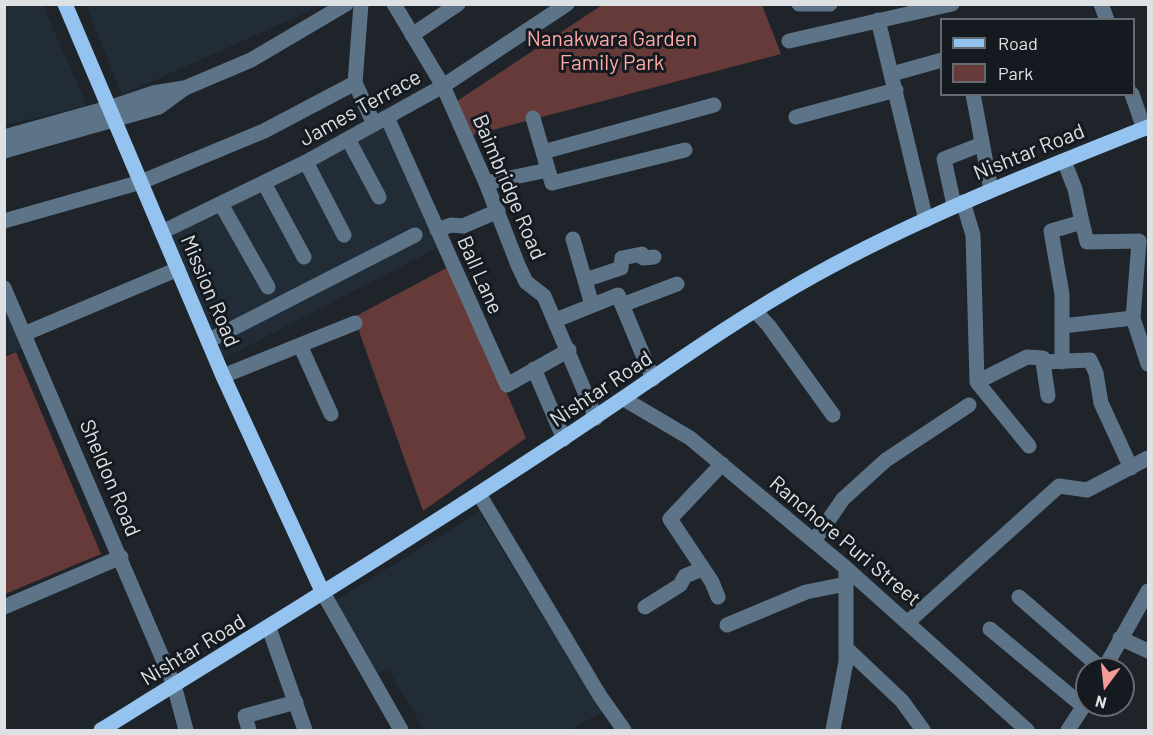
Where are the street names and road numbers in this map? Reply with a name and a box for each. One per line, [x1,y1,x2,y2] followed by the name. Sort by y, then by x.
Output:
[295,64,425,152] street label: James Terrace
[467,111,551,263] street label: Baimbridge Road
[970,118,1088,186] street label: Nishtar Road
[175,231,245,351] street label: Mission Road
[452,232,508,318] street label: Ball Lane
[545,346,657,432] street label: Nishtar Road
[74,416,146,540] street label: Sheldon Road
[764,470,926,612] street label: Ranchore Puri Street
[136,609,250,691] street label: Nishtar Road

